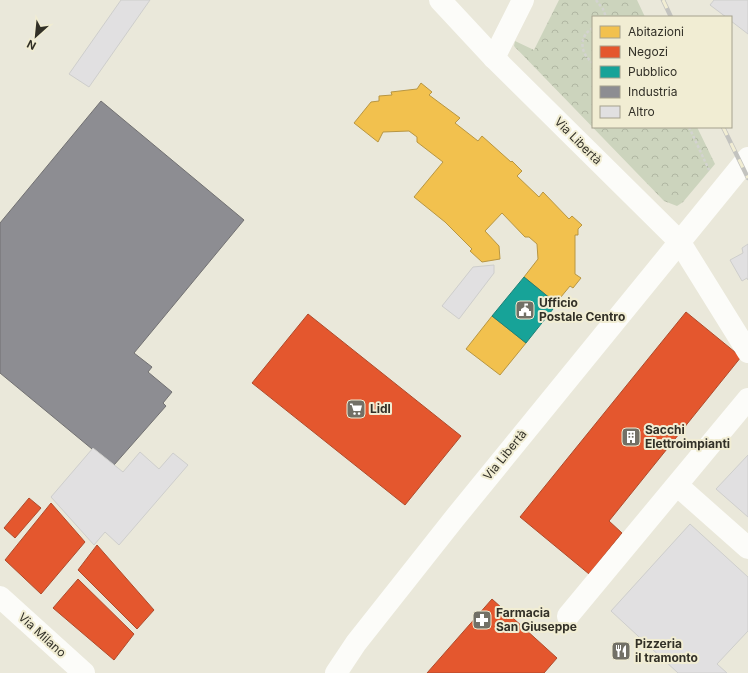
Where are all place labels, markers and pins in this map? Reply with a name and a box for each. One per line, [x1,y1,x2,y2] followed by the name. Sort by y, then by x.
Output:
[539,295,625,324] place label: Ufficio Postale Centro
[514,299,536,321] public building icon: Ufficio Postale Centro
[345,398,367,420] supermarket icon: Lidl
[370,401,391,416] place label: Lidl
[645,422,730,451] place label: Sacchi Elettroimpianti
[620,426,642,448] building icon: Sacchi Elettroimpianti
[496,605,577,634] place label: Farmacia San Giuseppe
[471,609,493,631] pharmacy icon: Farmacia San Giuseppe
[635,636,698,665] place label: Pizzeria il tramonto
[610,640,632,662] restaurant icon: Pizzeria il tramonto

